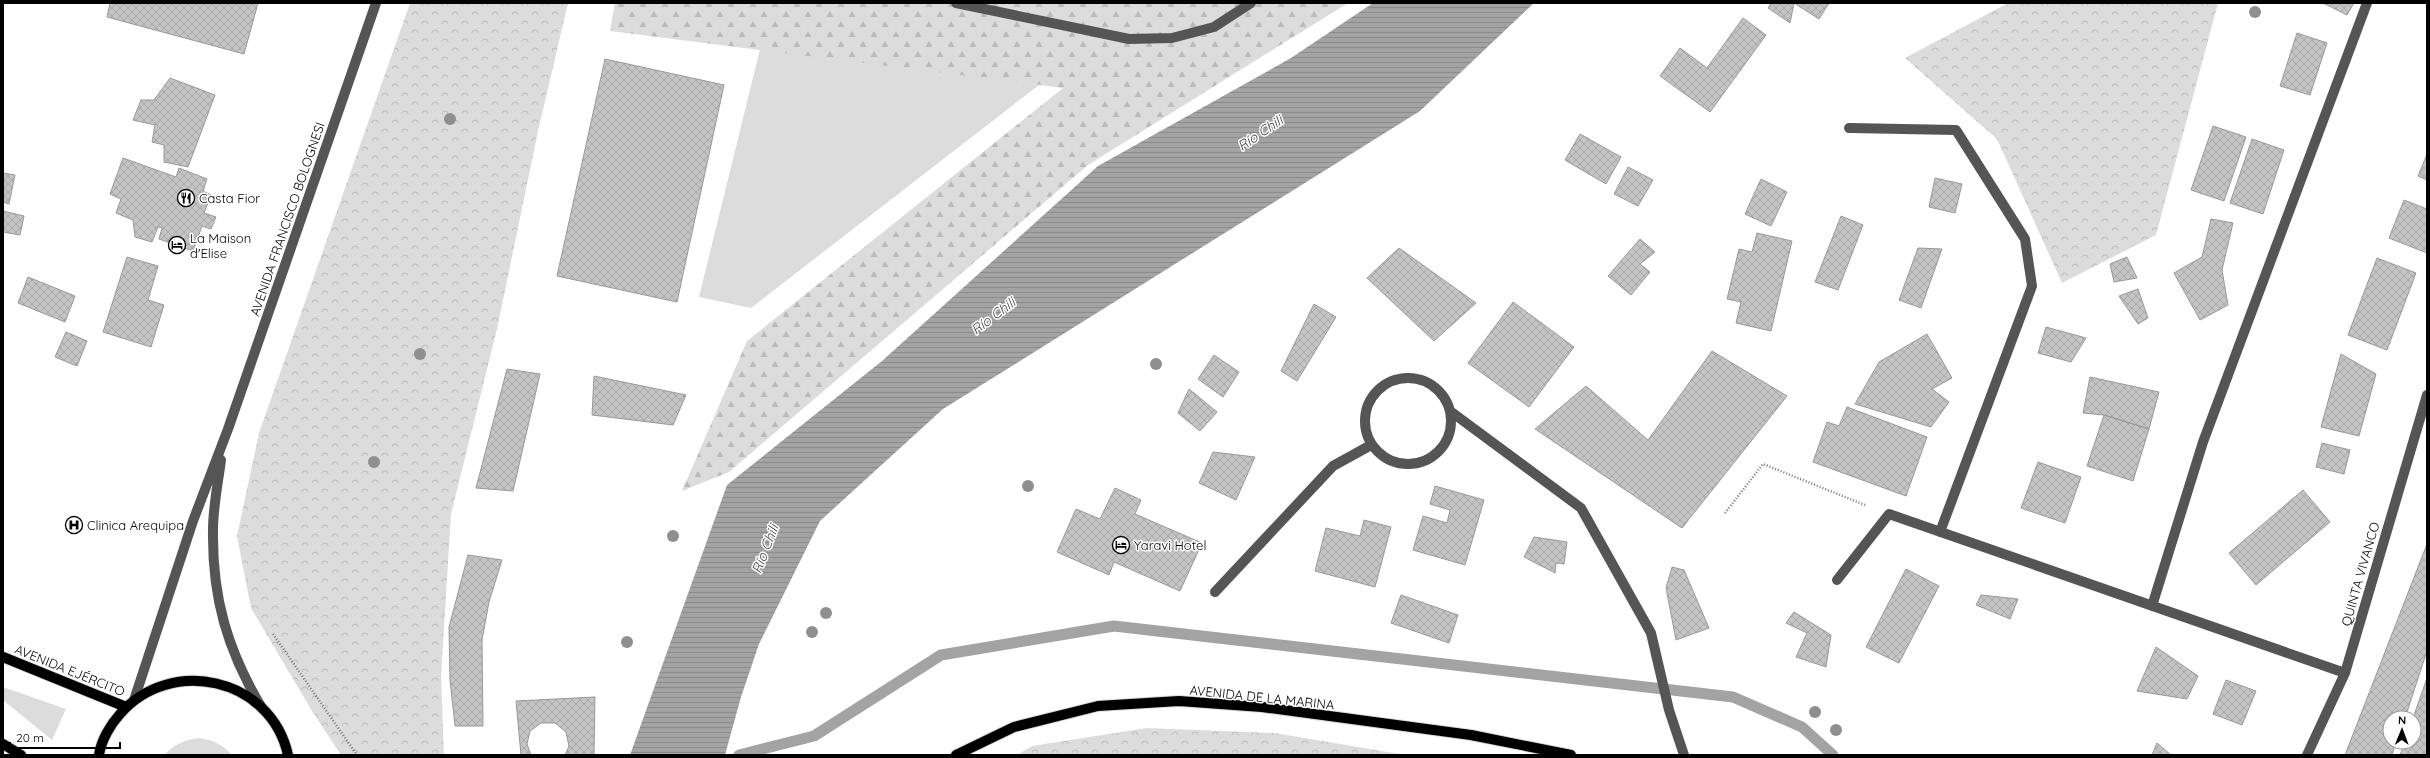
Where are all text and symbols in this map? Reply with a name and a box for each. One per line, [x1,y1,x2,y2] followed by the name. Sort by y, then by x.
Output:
[1234,110,1288,155] water label: Río Chili
[246,120,328,318] street label: AVENIDA FRANCISCO BOLOGNESI
[176,188,196,208] restaurant icon: Casta Fior
[199,190,260,206] place label: Casta Fior
[190,230,251,261] place label: La Maison d'Elise
[167,235,187,255] hotel icon: La Maison d'Elise
[967,292,1020,339] water label: Río Chili
[64,515,84,535] hospital icon: Clinica Arequipa
[87,517,184,533] place label: Clinica Arequipa
[747,520,783,576] water label: Río Chili
[2337,520,2383,628] street label: QUINTA VIVANCO
[1111,535,1131,555] hotel icon: Yaravi Hotel
[1134,537,1206,553] place label: Yaravi Hotel
[13,641,127,699] street label: AVENIDA EJÉRCITO
[1189,681,1336,713] street label: AVENIDA DE LA MARINA
[2382,710,2422,750] north arrow
[2398,713,2406,727] text: N
[10,724,120,750] scale bar
[16,730,44,745] text: 20 m

